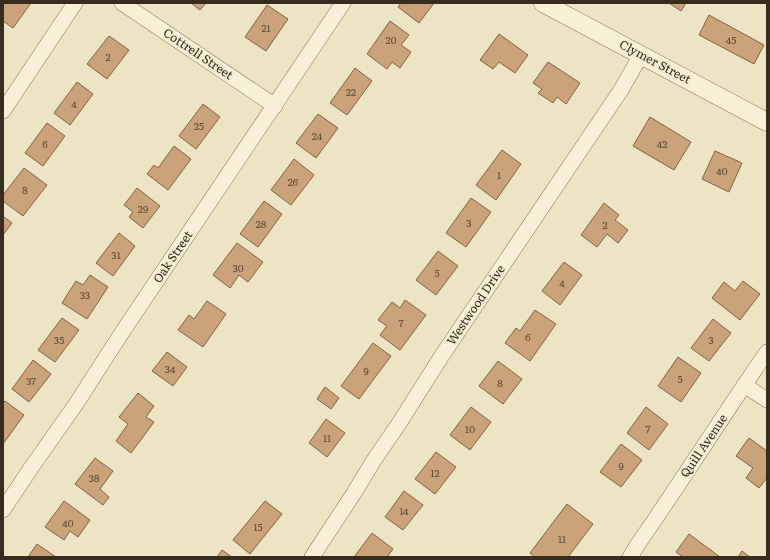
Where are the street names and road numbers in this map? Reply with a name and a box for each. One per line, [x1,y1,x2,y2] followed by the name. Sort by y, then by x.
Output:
[160,23,237,83] street label: Cottrell Street
[616,35,695,88] street label: Clymer Street
[148,227,196,286] street label: Oak Street
[442,261,509,348] street label: Westwood Drive
[675,410,731,481] street label: Quill Avenue

